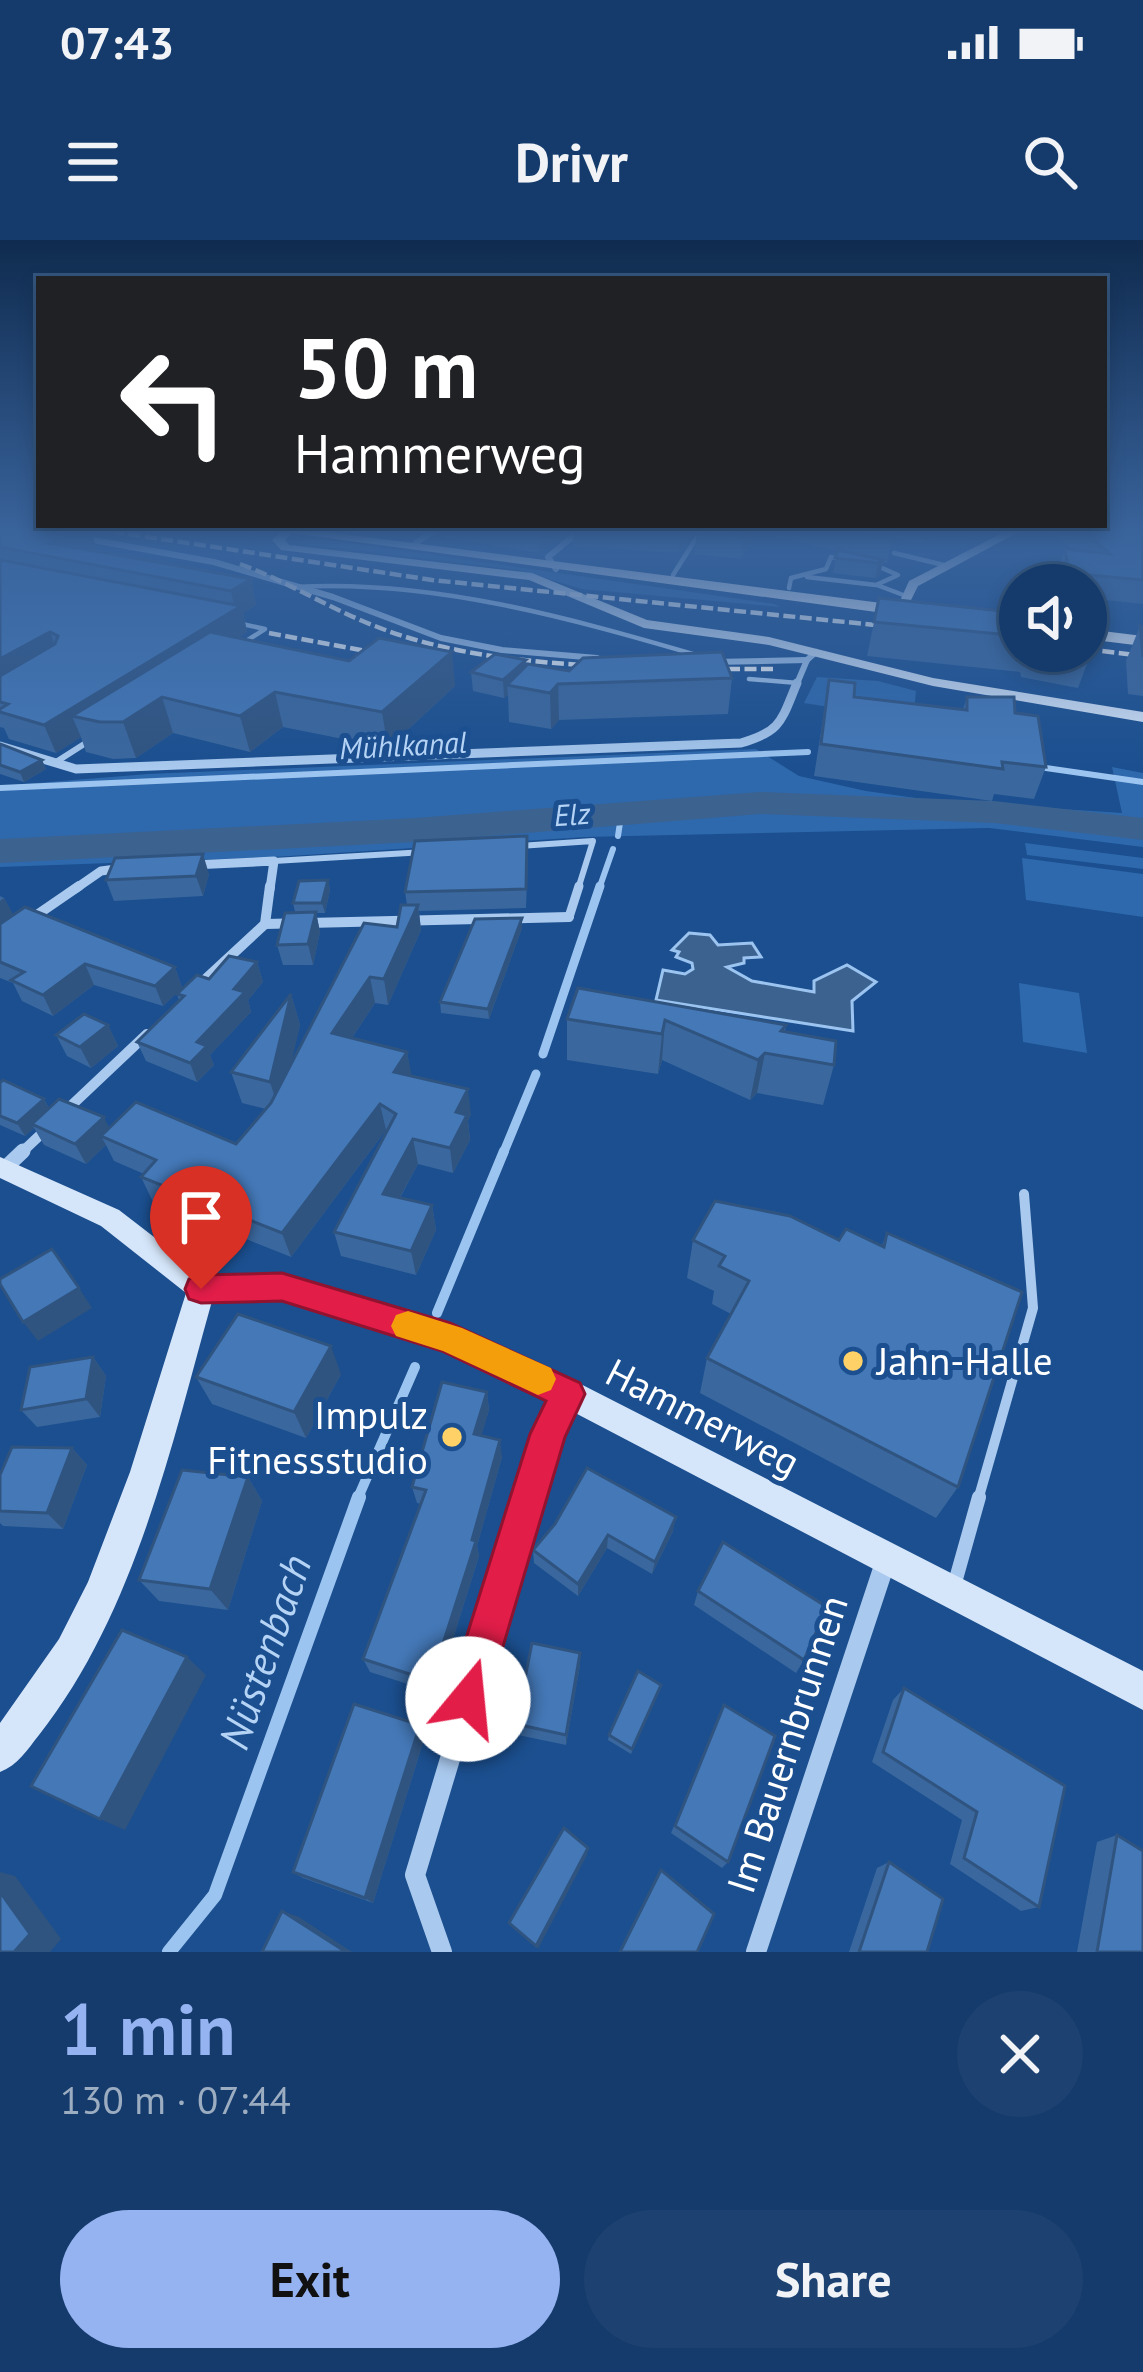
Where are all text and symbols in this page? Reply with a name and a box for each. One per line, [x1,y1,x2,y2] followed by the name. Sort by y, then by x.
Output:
[60,13,174,71] text: 07:43
[515,127,628,197] text: Drivr
[60,129,126,195] icon: menu
[1017,129,1083,195] icon: search
[294,312,478,421] text: 50 m
[96,324,252,480] icon: left
[294,418,586,488] text: Hammerweg
[999,564,1107,672] map controls
[999,564,1107,672] button: sound
[338,722,468,767] water label: Mühlkanal
[552,793,592,834] water label: Elz
[150,1166,252,1289] pin
[168,1184,234,1250] icon: arrive
[875,1335,1053,1386] place label: Jahn-Halle
[598,1346,809,1487] street label: Hammerweg
[840,1348,866,1374] marker: Jahn-Halle
[207,1389,428,1485] place label: Impulz Fitnessstudio
[439,1424,465,1450] marker: Impulz Fitnessstudio
[206,1547,323,1756] water label: Nüstenbach
[714,1588,859,1899] street label: Im Bauernbrunnen
[405,1636,531,1762] position arrow
[60,1982,236,2075] text: 1 min
[957,1991,1083,2117] button: close
[60,2074,291,2125] text: 130 m · 07:44
[60,2210,560,2348] button: Exit
[584,2210,1083,2348] button: Share

